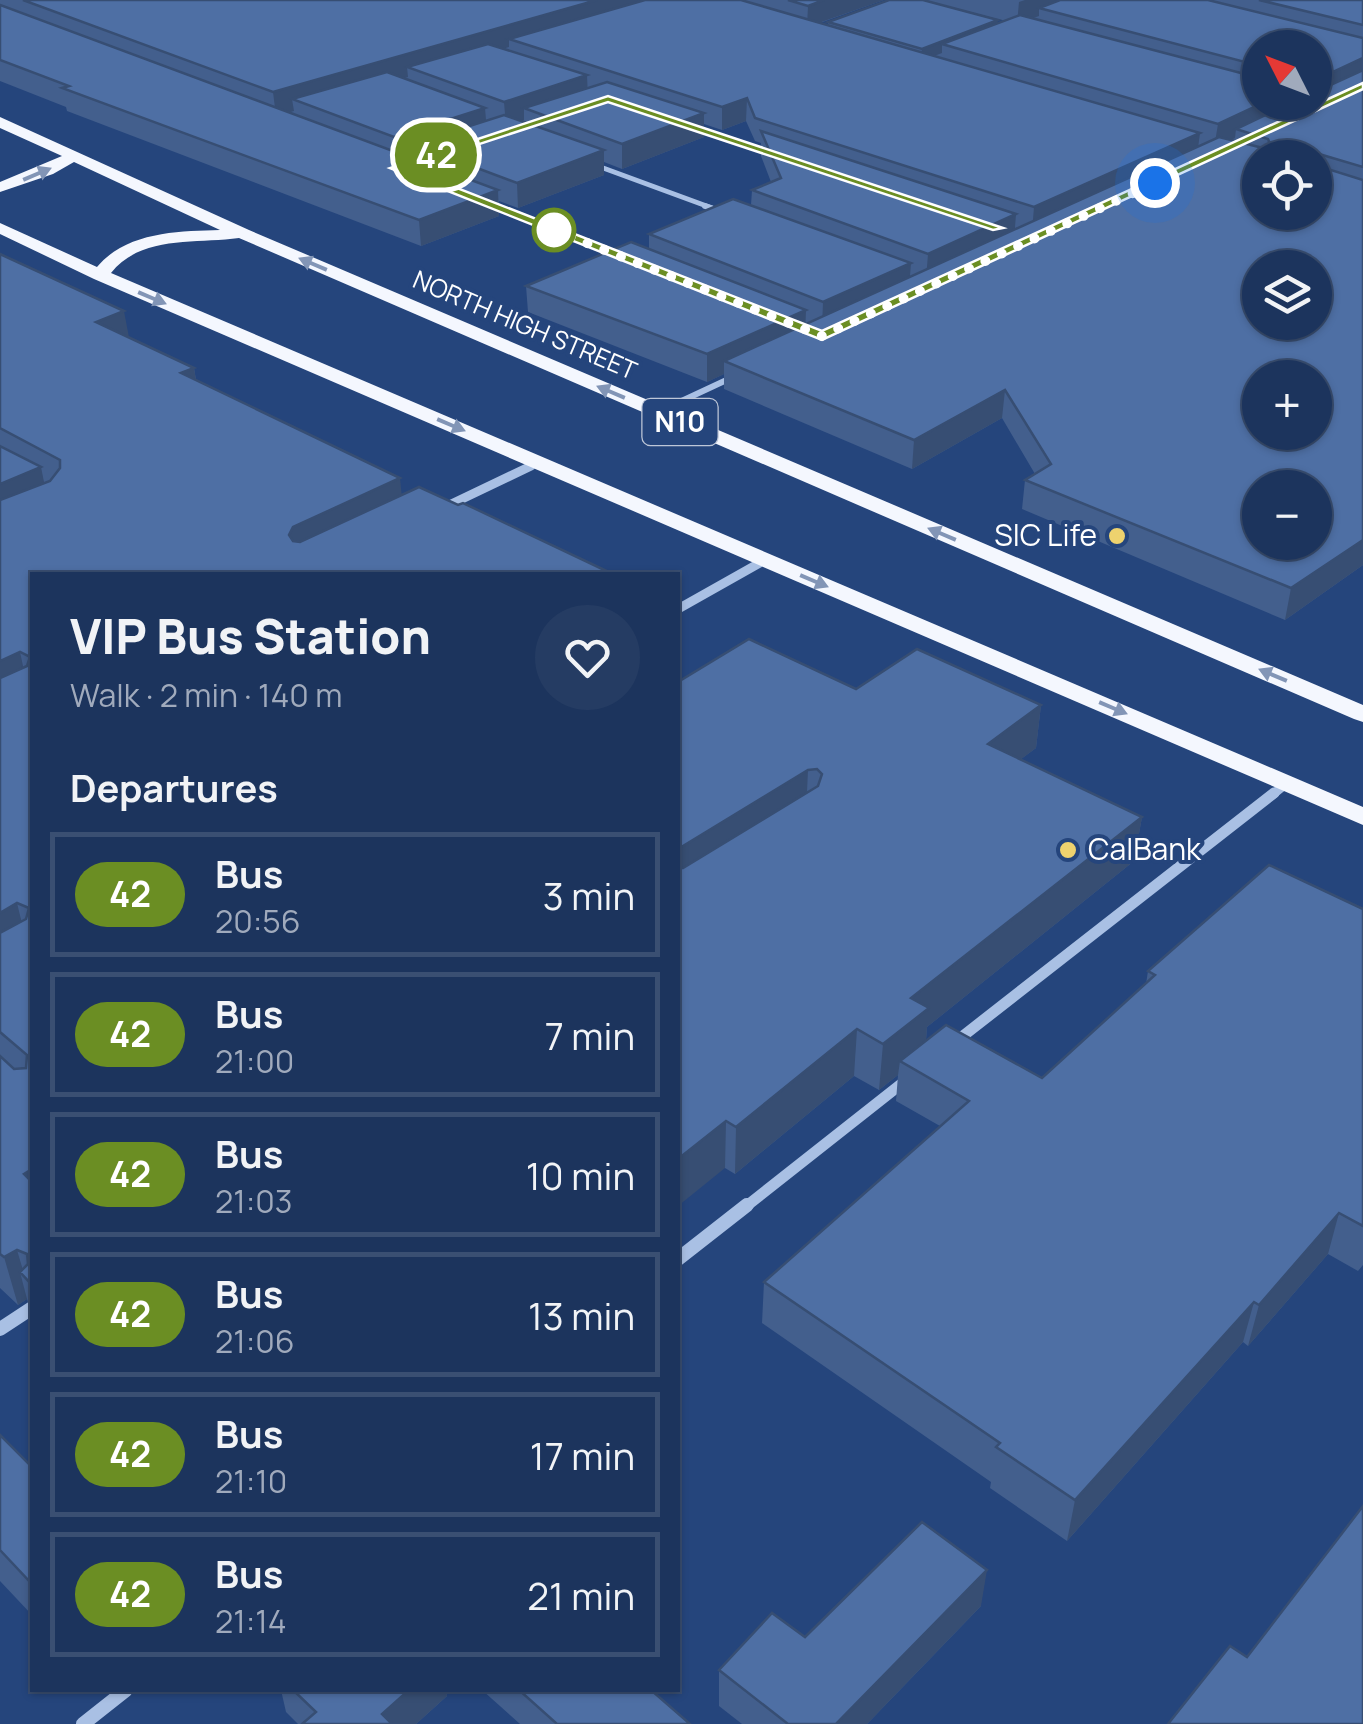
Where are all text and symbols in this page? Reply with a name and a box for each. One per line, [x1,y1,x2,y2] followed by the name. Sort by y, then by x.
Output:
[1242,30,1332,120] north arrow
[1242,30,1332,560] map controls
[391,122,481,188] line badge: 42
[415,131,457,179] text: 42
[1242,140,1332,230] button: locate
[1130,158,1180,208] your location
[22,166,52,182] one-way arrow
[533,209,575,251] unlabelled marker
[1242,250,1332,340] button: layers
[298,256,328,272] one-way arrow
[408,262,643,388] street label: NORTH HIGH STREET
[137,290,167,306] one-way arrow
[1242,360,1332,450] button: +
[596,384,626,400] one-way arrow
[642,399,718,445] road number: N10
[436,417,466,433] one-way arrow
[1242,470,1332,560] button: −
[994,514,1097,555] place label: SIC Life
[1106,525,1128,547] marker: SIC Life
[927,526,957,542] one-way arrow
[799,573,829,589] one-way arrow
[70,603,431,668] text: VIP Bus Station
[535,605,640,710] button: heart
[1258,667,1288,683] one-way arrow
[70,673,342,717] text: Walk · 2 min · 140 m
[1098,700,1128,716] one-way arrow
[70,761,278,813] text: Departures
[1088,828,1202,869] place label: CalBank
[1057,839,1079,861] marker: CalBank
[215,847,283,899] text: Bus
[543,869,635,921] text: 3 min
[109,870,151,918] text: 42
[215,899,301,943] text: 20:56
[215,987,283,1039] text: Bus
[545,1009,635,1061] text: 7 min
[109,1010,151,1058] text: 42
[215,1039,294,1083] text: 21:00
[215,1127,283,1179] text: Bus
[526,1149,635,1201] text: 10 min
[109,1150,151,1198] text: 42
[215,1179,293,1223] text: 21:03
[215,1267,283,1319] text: Bus
[528,1289,635,1341] text: 13 min
[109,1290,151,1338] text: 42
[215,1319,295,1363] text: 21:06
[215,1407,283,1459] text: Bus
[530,1429,635,1481] text: 17 min
[109,1430,151,1478] text: 42
[215,1459,287,1503] text: 21:10
[215,1547,283,1599] text: Bus
[527,1569,635,1621] text: 21 min
[109,1570,151,1618] text: 42
[215,1599,287,1643] text: 21:14

